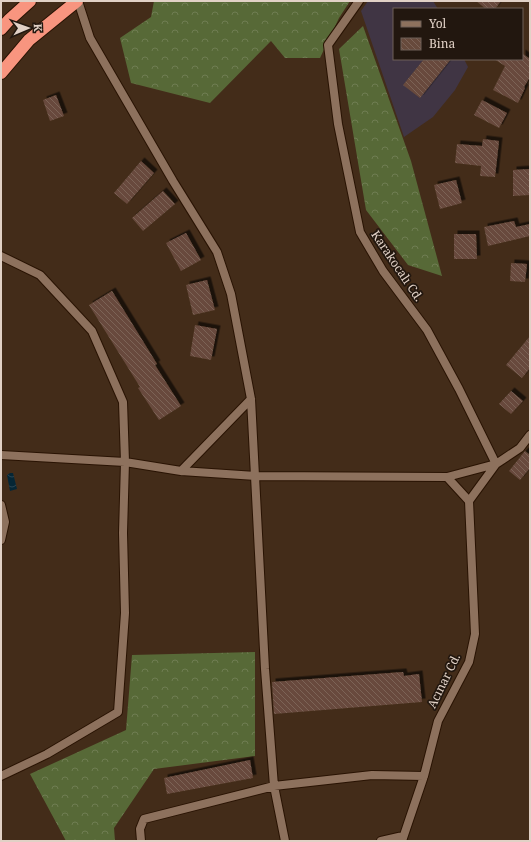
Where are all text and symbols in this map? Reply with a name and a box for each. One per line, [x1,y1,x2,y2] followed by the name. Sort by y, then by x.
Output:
[8,8,48,48] north arrow
[393,8,523,60] legend
[428,15,447,32] text: Yol
[31,23,46,33] text: K
[429,35,455,52] text: Bina
[367,227,427,305] street label: Karakocalı Cd.
[423,651,464,711] street label: Acınar Cd.

